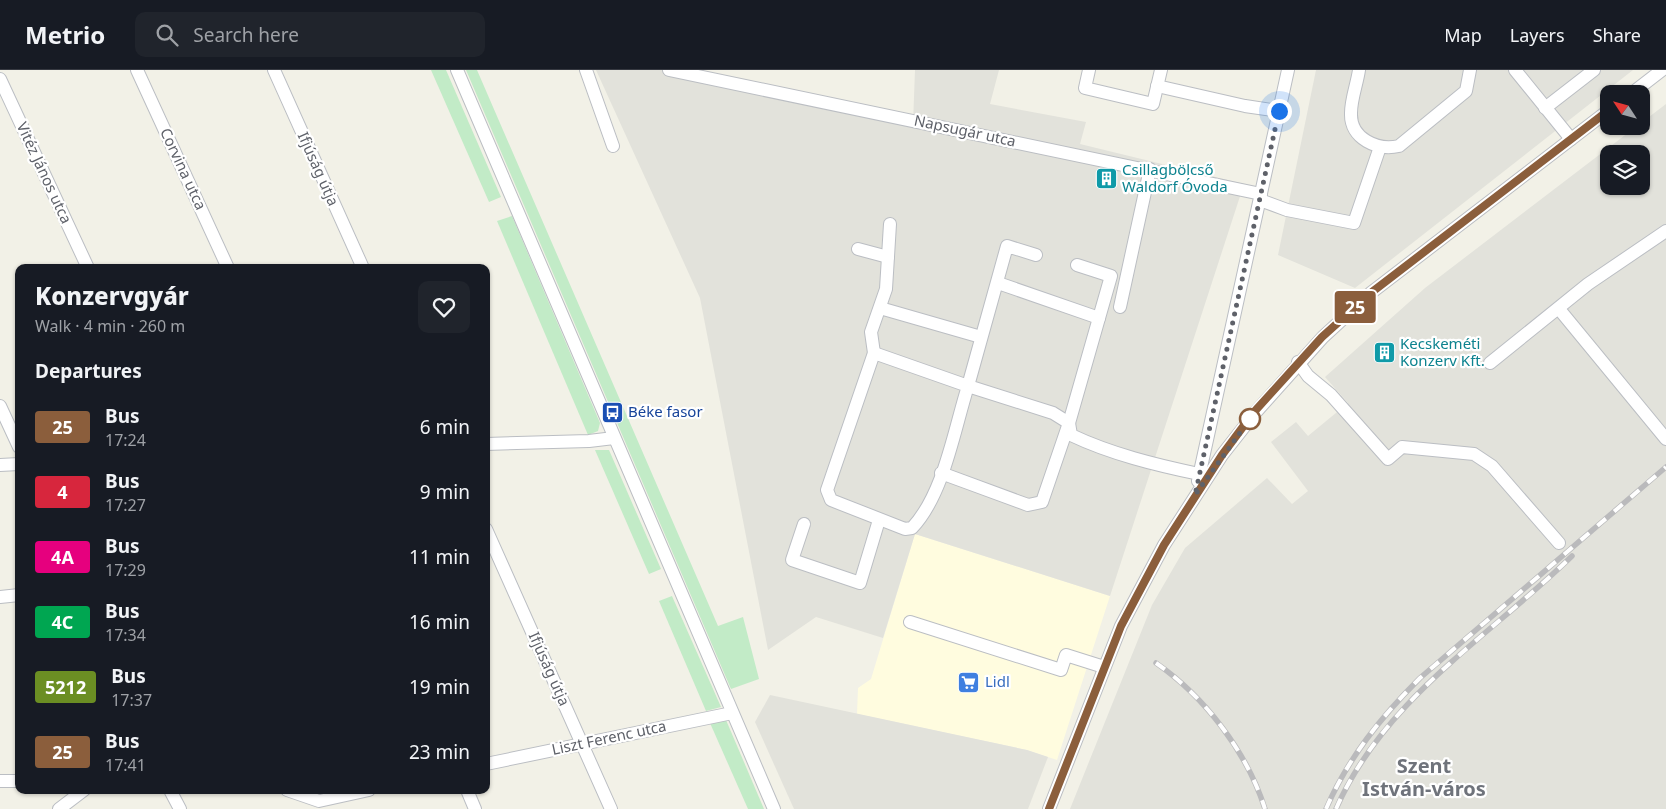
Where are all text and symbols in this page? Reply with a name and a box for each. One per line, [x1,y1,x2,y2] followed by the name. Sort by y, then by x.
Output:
[135,12,485,57] search box
[25,18,105,51] text: Metrio
[153,21,181,49] icon: search
[193,22,299,48] text: Search here
[1444,23,1482,47] text: Map
[1510,23,1565,47] text: Layers
[1593,23,1641,47] text: Share
[1600,85,1650,135] north arrow
[1600,85,1650,195] map controls
[1267,99,1292,124] your location
[912,109,1018,151] street label: Napsugár utca
[13,119,77,227] street label: Vitéz János utca
[156,124,212,213] street label: Corvina utca
[294,128,344,209] street label: Ifjúság útja
[1600,145,1650,195] button: layers
[1122,159,1228,196] place label: Csillagbölcső Waldorf Óvoda
[1094,167,1118,191] building icon: Csillagbölcső Waldorf Óvoda
[35,279,189,312] text: Konzervgyár
[418,281,470,333] button: heart
[1332,291,1378,323] line badge: 25
[1345,295,1365,319] text: 25
[35,315,185,337] text: Walk · 4 min · 260 m
[1400,333,1485,370] place label: Kecskeméti Konzerv Kft.
[1372,341,1396,365] building icon: Kecskeméti Konzerv Kft.
[35,358,142,384] text: Departures
[600,400,624,424] bus stop icon: Béke fasor
[628,401,703,421] place label: Béke fasor
[105,403,140,429] text: Bus
[1239,408,1261,430] unlabelled marker
[420,414,470,440] text: 6 min
[52,415,73,439] text: 25
[105,429,146,451] text: 17:24
[105,468,140,494] text: Bus
[420,479,470,505] text: 9 min
[57,480,68,504] text: 4
[105,494,146,516] text: 17:27
[105,533,140,559] text: Bus
[409,544,470,570] text: 11 min
[51,545,74,569] text: 4A
[105,559,146,581] text: 17:29
[105,598,140,624] text: Bus
[409,609,470,635] text: 16 min
[52,610,73,634] text: 4C
[105,624,146,646] text: 17:34
[525,628,575,709] street label: Ifjúság útja
[111,663,146,689] text: Bus
[957,670,981,694] supermarket icon: Lidl
[985,671,1010,691] place label: Lidl
[409,674,470,700] text: 19 min
[45,675,86,699] text: 5212
[111,689,152,711] text: 17:37
[550,715,668,759] street label: Liszt Ferenc utca
[105,728,140,754] text: Bus
[409,739,470,765] text: 23 min
[52,740,73,764] text: 25
[1362,752,1486,802] district label: Szent István-város
[105,754,146,776] text: 17:41

